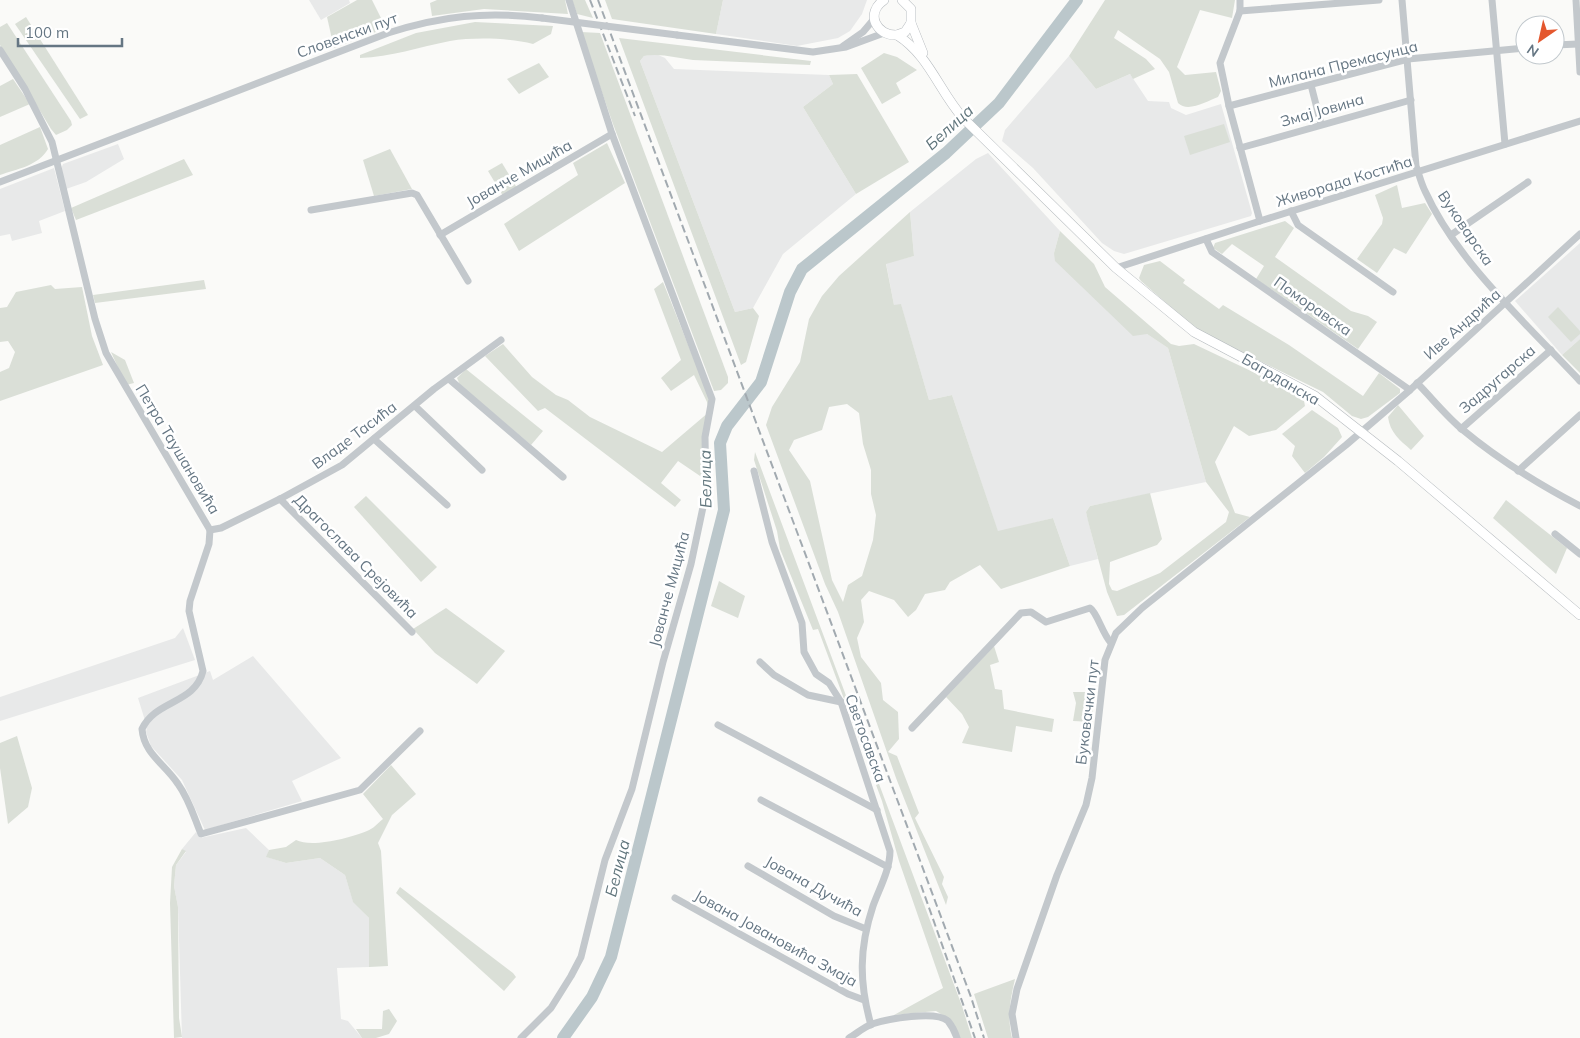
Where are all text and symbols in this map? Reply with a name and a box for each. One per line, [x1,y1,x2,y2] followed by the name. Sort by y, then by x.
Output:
[294,8,400,62] street label: Словенски пут
[18,15,121,47] scale bar
[1515,15,1565,65] north arrow
[25,23,69,42] text: 100 m
[1266,36,1420,92] street label: Милана Премасунца
[1523,40,1542,61] text: N
[1278,89,1366,131] street label: Змај Јовина
[921,100,977,154] water label: Белица
[463,135,575,211] street label: Јованче Мицића
[1274,151,1414,211] street label: Живорада Костића
[1434,187,1498,269] street label: Вуковарска
[1270,272,1356,340] street label: Поморавска
[1420,284,1504,364] street label: Иве Андрића
[1455,341,1539,417] street label: Задругарска
[1239,349,1323,409] street label: Багрданска
[132,380,224,518] street label: Петра Таушановића
[308,397,400,473] street label: Владе Тасића
[694,450,716,508] water label: Белица
[290,490,422,622] street label: Драгослава Срејовића
[644,529,694,649] street label: Јованче Мицића
[1071,658,1103,766] street label: Буковачки пут
[841,691,891,785] street label: Светосавска
[600,837,634,899] water label: Белица
[762,851,866,921] street label: Јована Дучића
[691,885,861,991] street label: Јована Јовановића Змаја

